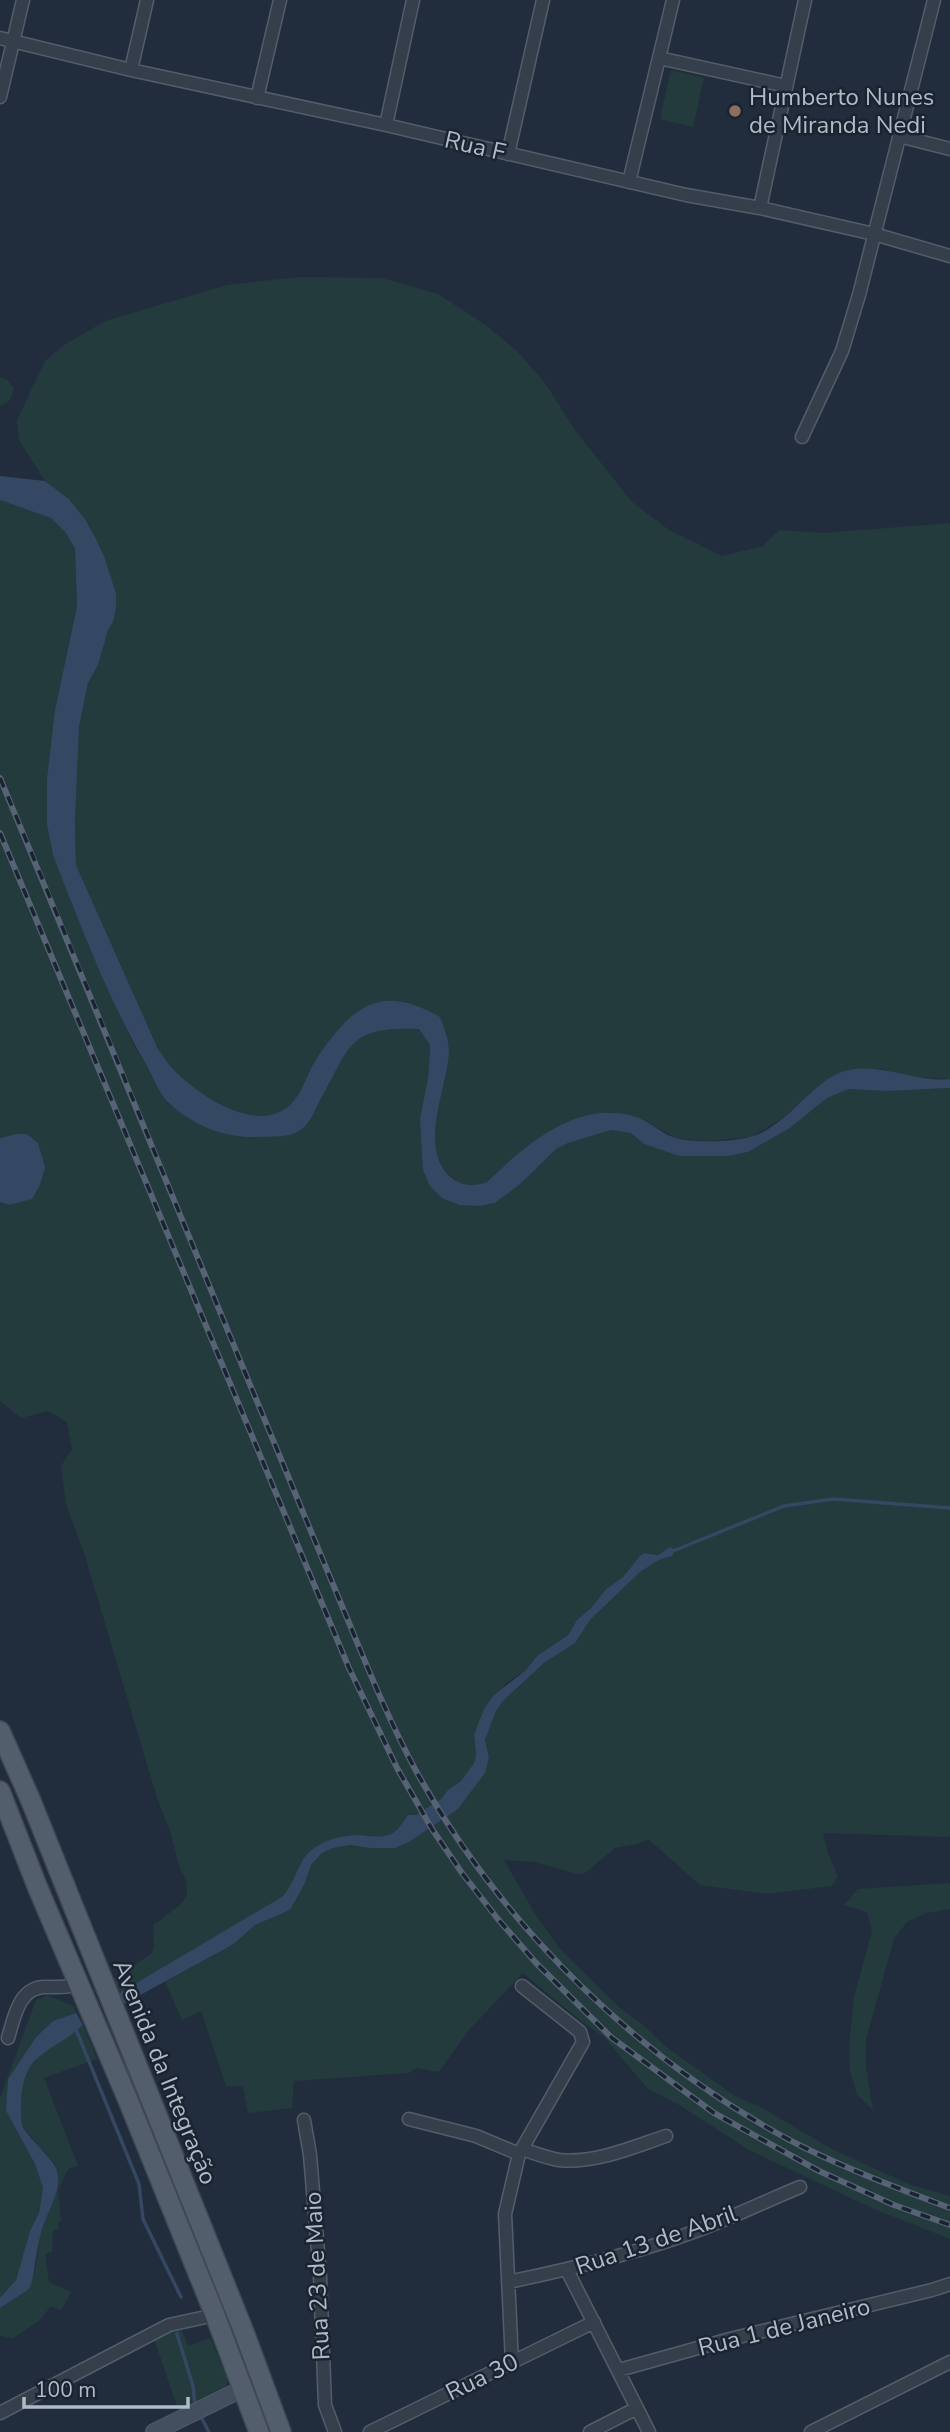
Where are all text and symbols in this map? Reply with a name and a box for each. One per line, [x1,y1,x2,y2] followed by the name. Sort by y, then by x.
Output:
[749,81,934,141] place label: Humberto Nunes de Miranda Nedi
[727,103,743,119] marker: Humberto Nunes de Miranda Nedi
[441,123,509,169] street label: Rua F
[105,1955,225,2189] street label: Avenida da Integração
[297,2191,337,2361] street label: Rua 23 de Maio
[571,2197,741,2283] street label: Rua 13 de Abril
[695,2290,873,2364] street label: Rua 1 de Janeiro
[440,2346,524,2408] street label: Rua 30
[24,2366,189,2410] scale bar
[35,2376,96,2404] text: 100 m

